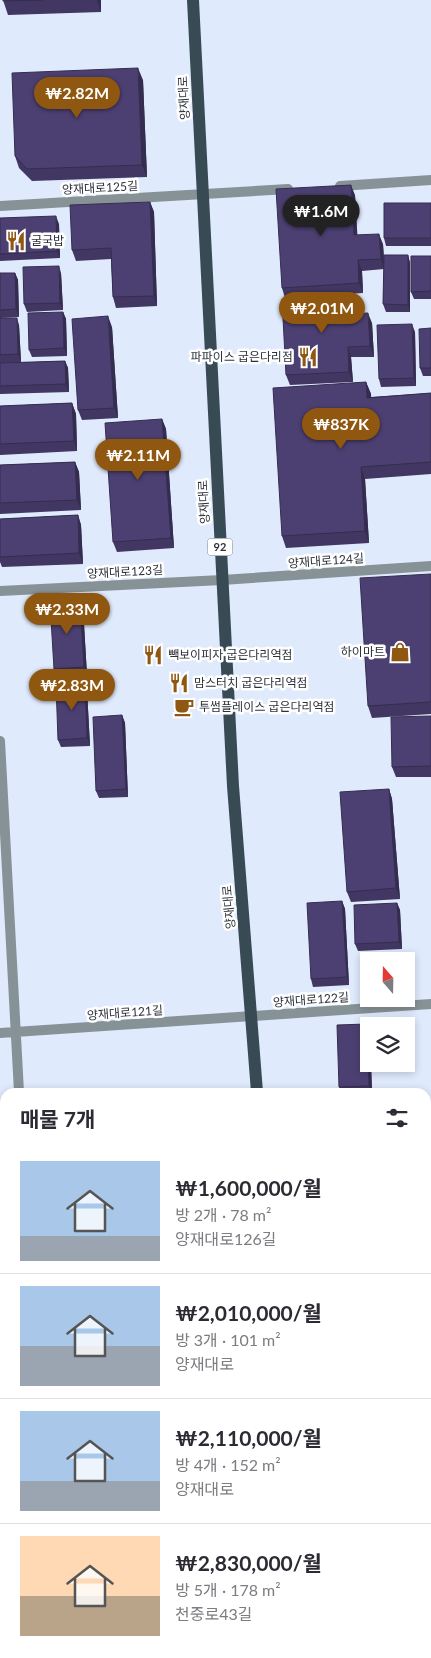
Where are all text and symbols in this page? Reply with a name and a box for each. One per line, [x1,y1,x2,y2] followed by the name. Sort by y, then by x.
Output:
[36,76,118,119] pin: ₩2.82M
[175,76,192,120] street label: 양재대로
[45,83,109,102] text: ₩2.82M
[62,178,138,197] street label: 양재대로125길
[286,194,356,237] pin: ₩1.6M
[294,201,348,220] text: ₩1.6M
[5,230,27,252] restaurant icon: 굴국밥
[31,233,64,248] place label: 굴국밥
[281,292,363,334] pin: ₩2.01M
[290,298,354,317] text: ₩2.01M
[297,346,319,368] restaurant icon: 파파이스 굽은다리점
[191,349,293,364] place label: 파파이스 굽은다리점
[306,408,376,450] pin: ₩837K
[313,414,369,433] text: ₩837K
[97,438,179,481] pin: ₩2.11M
[106,445,170,464] text: ₩2.11M
[195,480,212,524] street label: 양재대로
[208,538,232,556] road number: 92
[287,550,364,571] street label: 양재대로124길
[87,562,163,581] street label: 양재대로123길
[26,592,108,635] pin: ₩2.33M
[35,599,99,618] text: ₩2.33M
[389,641,411,663] shop icon: 하이마트
[142,644,164,666] restaurant icon: 빽보이피자 굽은다리역점
[341,644,385,659] place label: 하이마트
[168,647,293,662] place label: 빽보이피자 굽은다리역점
[31,668,113,711] pin: ₩2.83M
[168,672,190,694] restaurant icon: 맘스터치 굽은다리역점
[40,675,104,694] text: ₩2.83M
[194,675,307,690] place label: 맘스터치 굽은다리역점
[173,696,195,718] cafe icon: 투썸플레이스 굽은다리역점
[199,699,335,714] place label: 투썸플레이스 굽은다리역점
[219,884,238,930] street label: 양재대로
[360,952,415,1008] north arrow
[360,952,415,1072] map controls
[272,989,349,1010] street label: 양재대로122길
[86,1002,163,1023] street label: 양재대로121길
[360,1017,415,1072] button: layers
[383,1104,411,1132] icon: filters
[20,1106,95,1131] text: 매물 7개
[175,1175,322,1200] text: ₩1,600,000/월
[60,1181,120,1241] icon: home
[175,1205,271,1224] text: 방 2개 · 78 m²
[175,1229,276,1248] text: 양재대로126길
[175,1300,322,1325] text: ₩2,010,000/월
[60,1306,120,1366] icon: home
[175,1330,281,1349] text: 방 3개 · 101 m²
[175,1354,234,1373] text: 양재대로
[175,1425,322,1450] text: ₩2,110,000/월
[60,1431,120,1491] icon: home
[175,1455,281,1474] text: 방 4개 · 152 m²
[175,1479,234,1498] text: 양재대로
[175,1550,322,1575] text: ₩2,830,000/월
[60,1556,120,1616] icon: home
[175,1580,281,1599] text: 방 5개 · 178 m²
[175,1604,252,1623] text: 천중로43길

